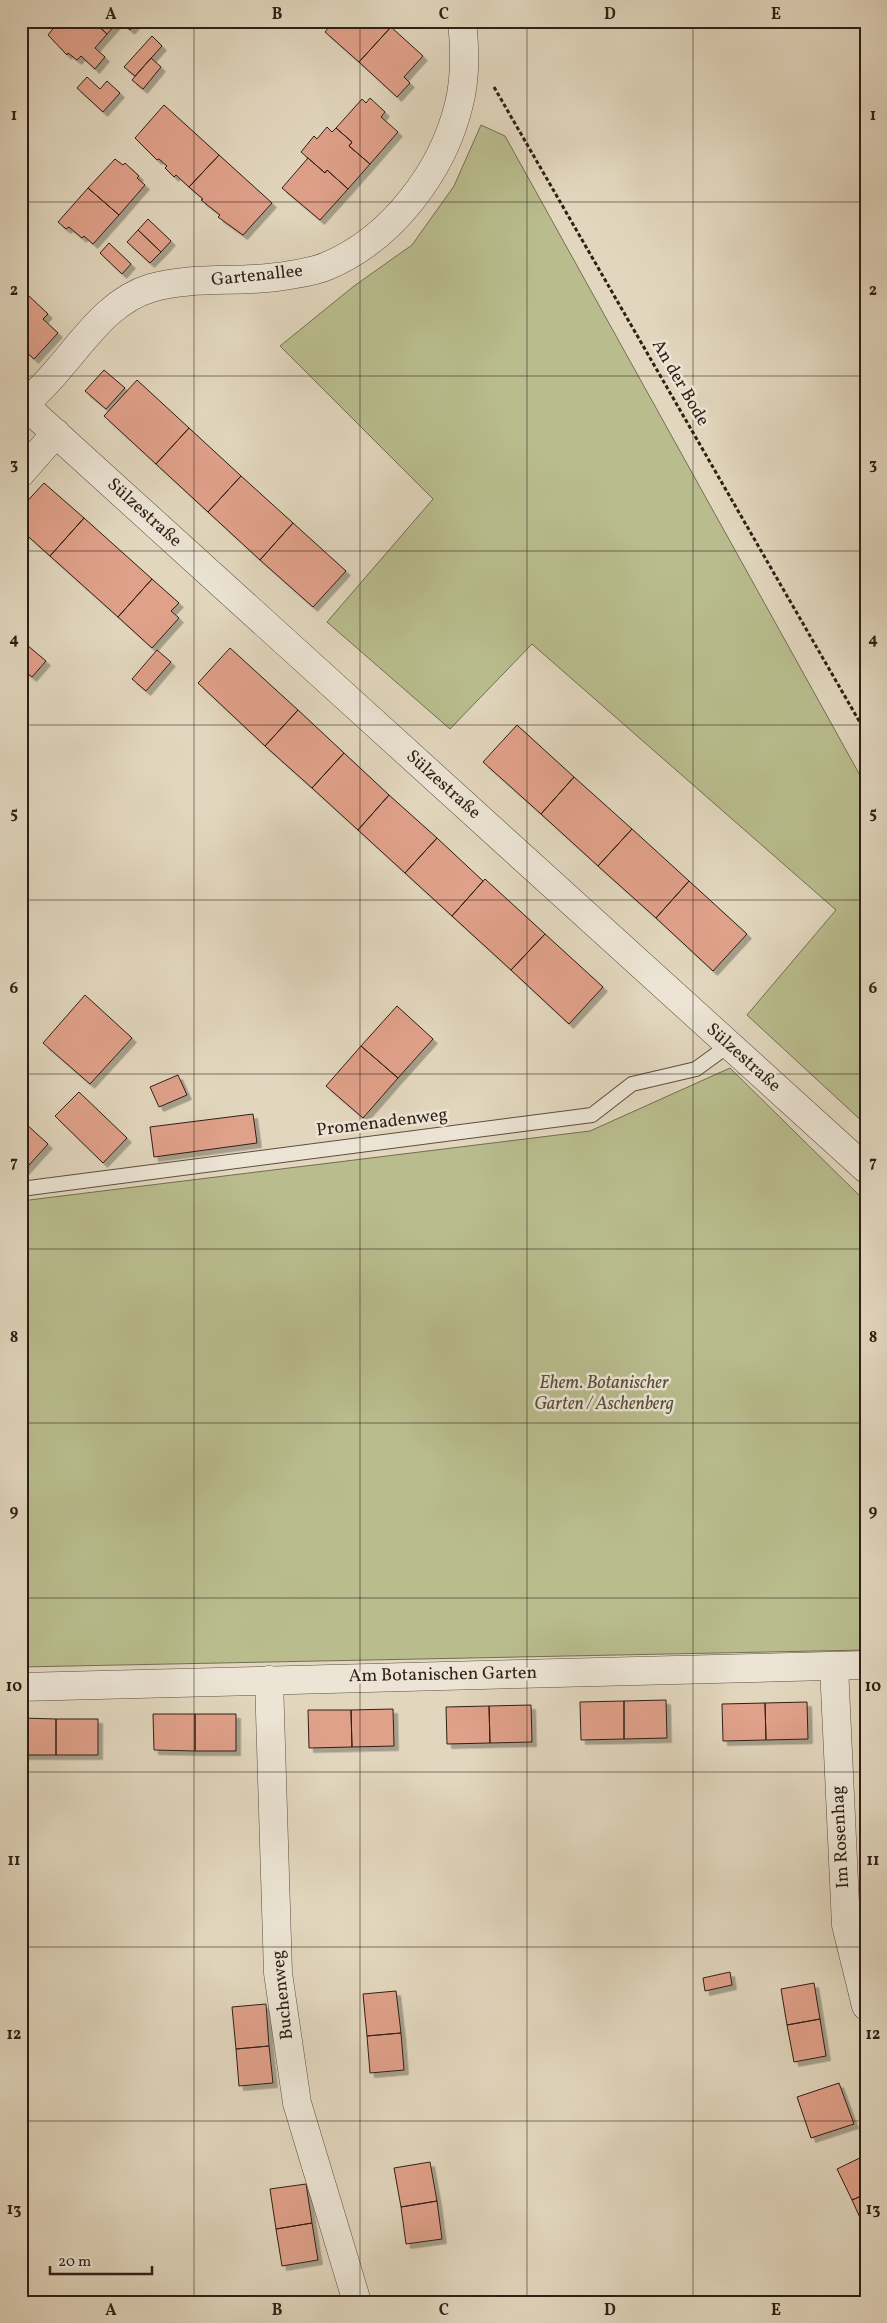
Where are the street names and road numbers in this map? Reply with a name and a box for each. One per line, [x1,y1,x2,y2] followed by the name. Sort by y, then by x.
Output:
[210,259,304,293] street label: Gartenallee
[645,335,715,431] street label: An der Bode
[101,473,187,553] street label: Sülzestraße
[400,745,486,825] street label: Sülzestraße
[700,1018,786,1098] street label: Sülzestraße
[315,1103,449,1143] street label: Promenadenweg
[349,1661,538,1689] street label: Am Botanischen Garten
[826,1785,856,1889] street label: Im Rosenhag
[266,1949,300,2041] street label: Buchenweg

